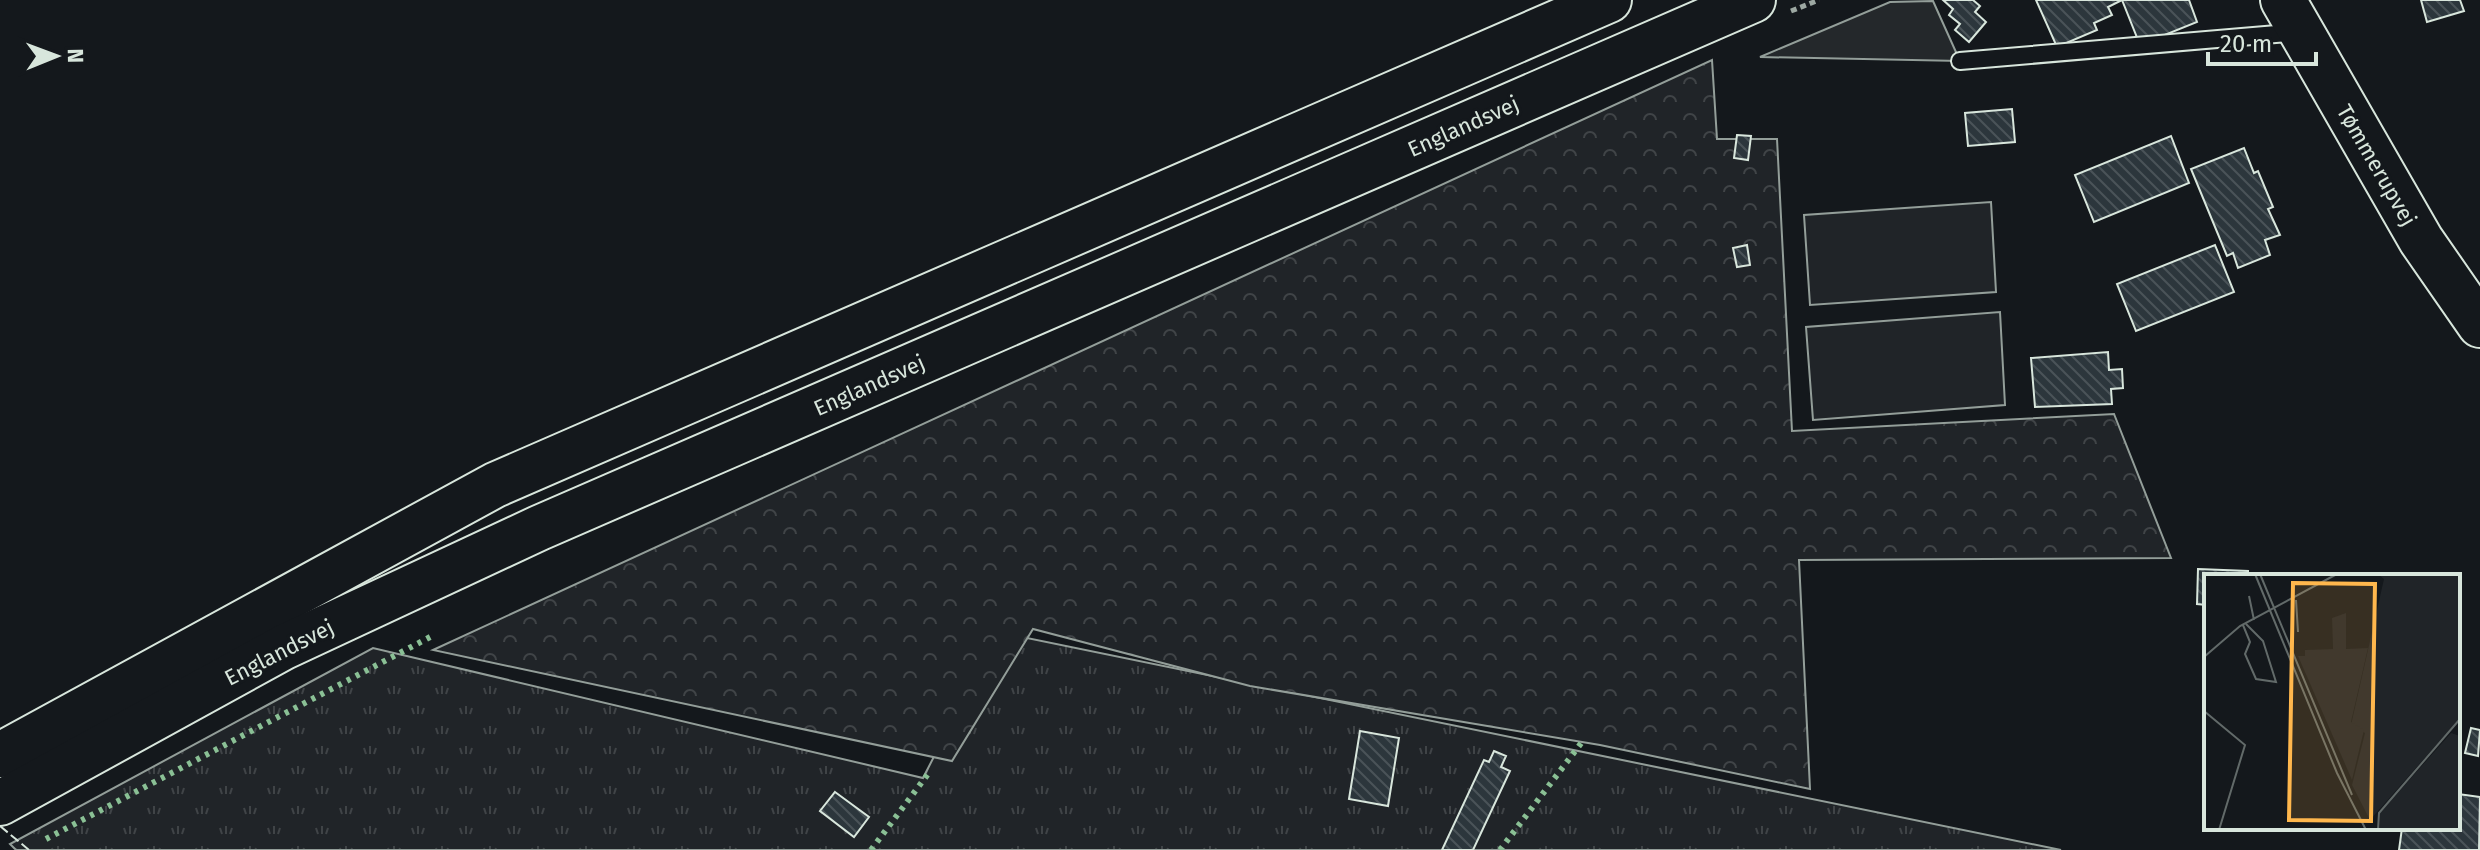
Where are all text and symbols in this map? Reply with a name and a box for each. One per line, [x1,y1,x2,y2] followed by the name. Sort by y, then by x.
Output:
[16,16,96,96] north arrow
[2208,16,2316,66] scale bar
[2220,30,2272,58] text: 20 m
[62,48,89,63] text: N
[1403,90,1523,163] street label: Englandsvej
[2331,100,2422,231] street label: Tømmerupvej
[809,349,929,422] street label: Englandsvej
[2204,574,2460,830] inset map
[220,613,338,691] street label: Englandsvej

